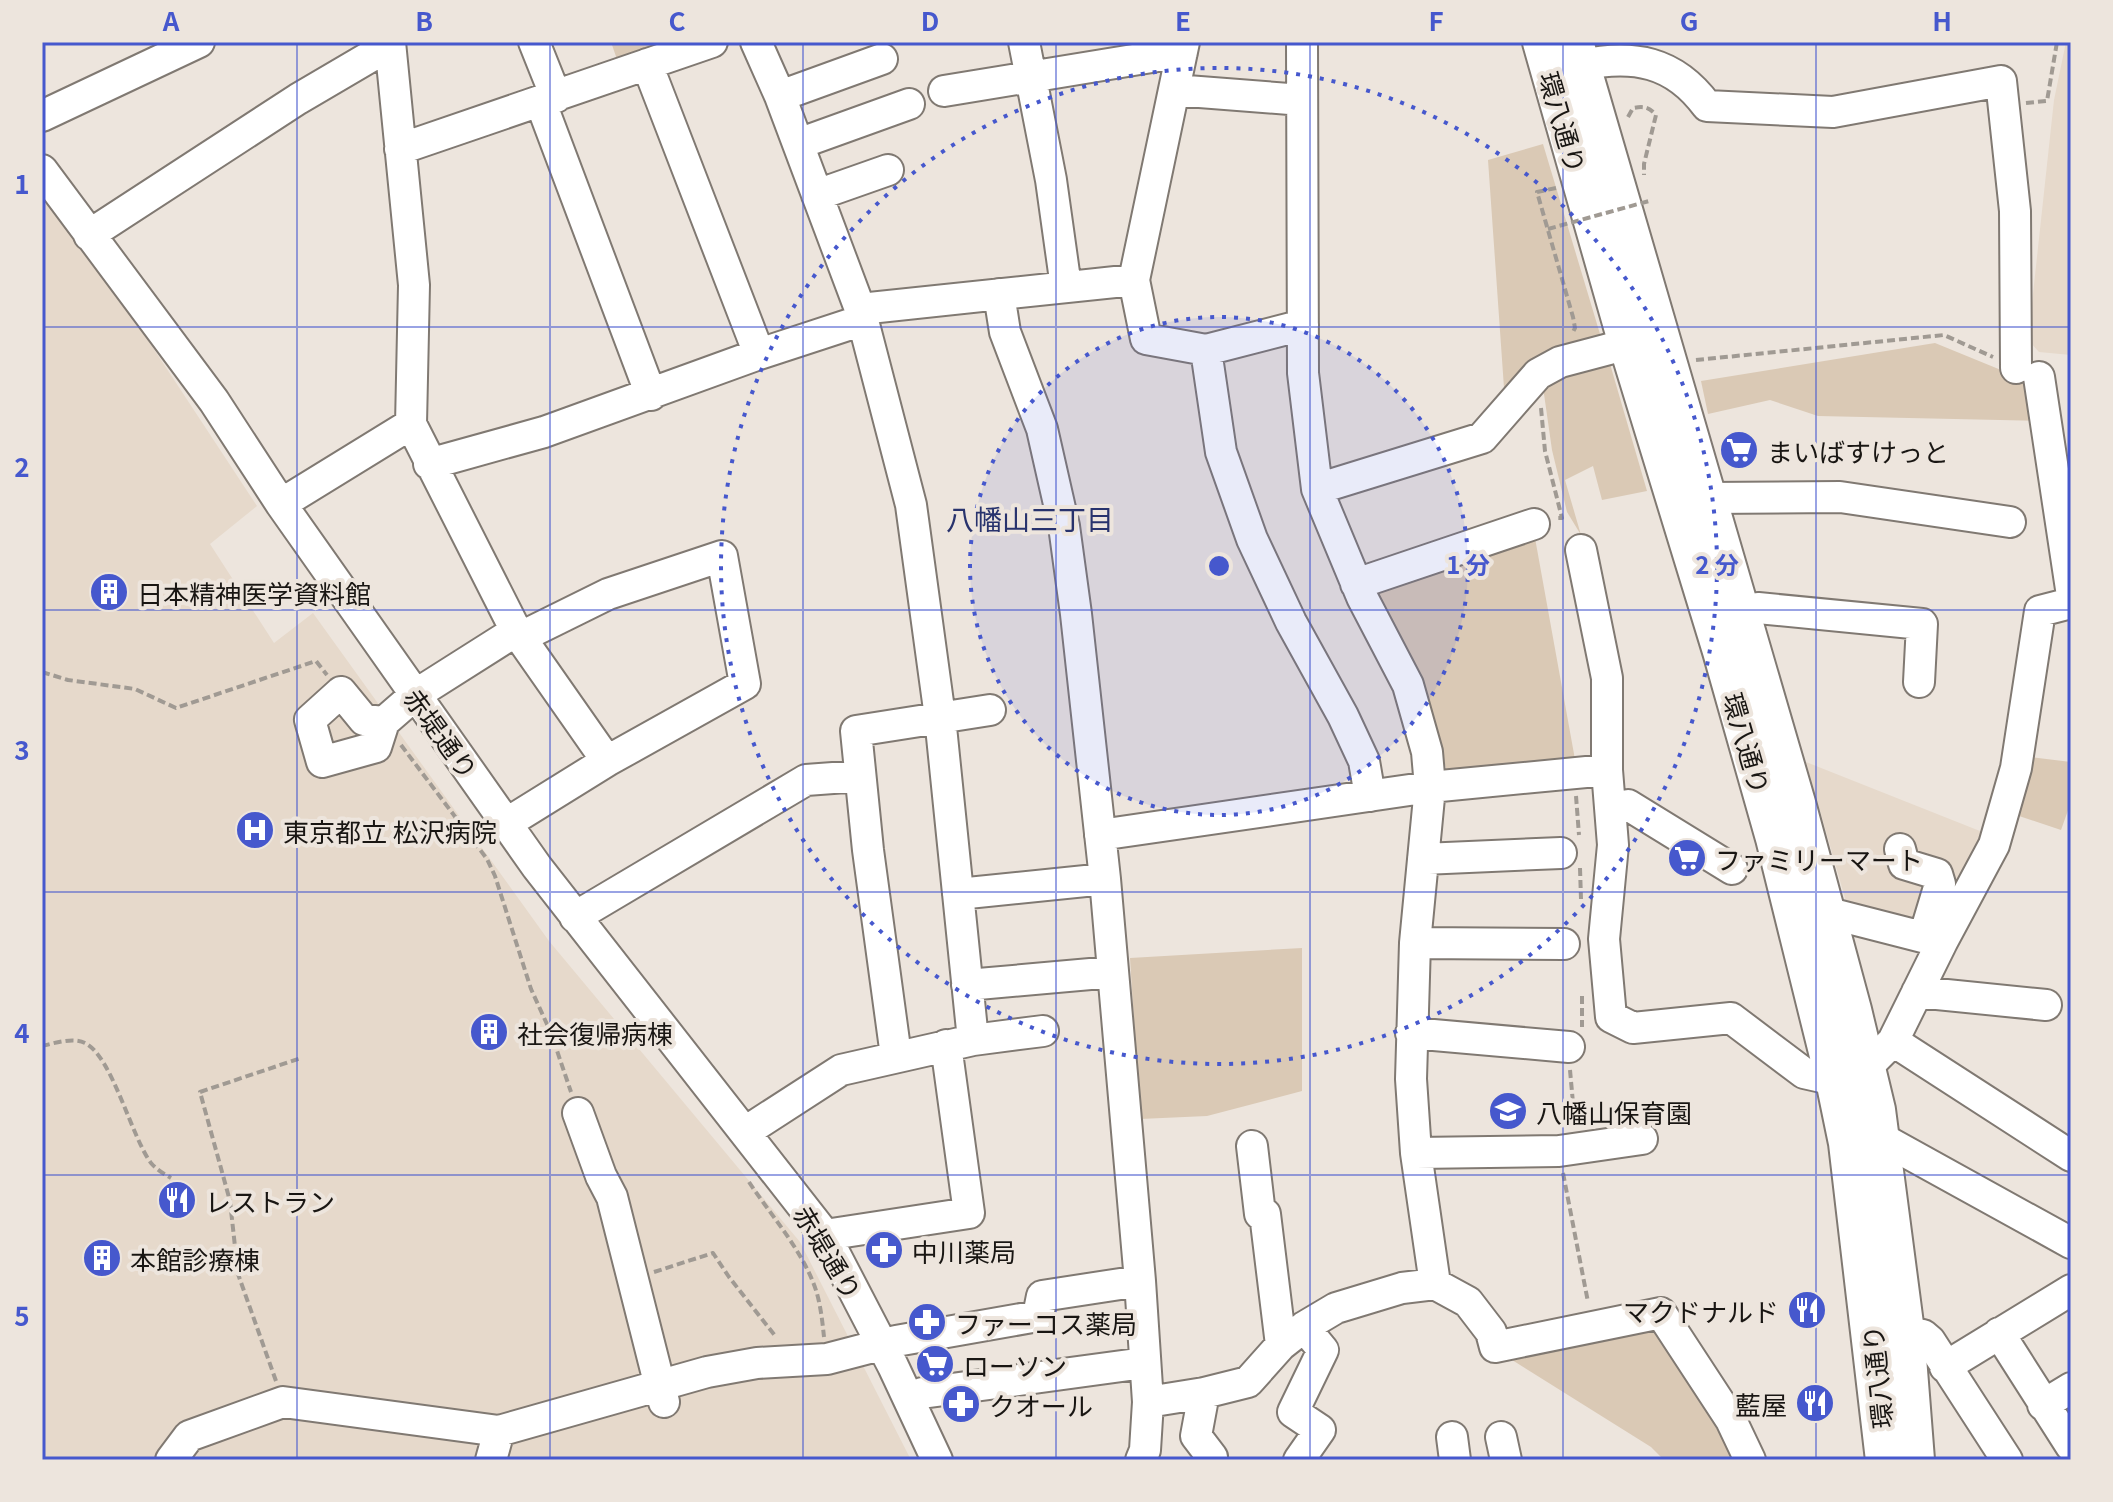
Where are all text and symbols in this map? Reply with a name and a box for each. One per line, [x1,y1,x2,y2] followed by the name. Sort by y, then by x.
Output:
[162,1,180,38] text: A
[415,1,433,38] text: B
[668,1,686,38] text: C
[921,1,939,38] text: D
[1175,1,1191,38] text: E
[1428,1,1444,38] text: F
[1680,1,1698,38] text: G
[1932,1,1952,38] text: H
[1532,67,1596,177] street label: 環八通り
[14,164,30,201] text: 1
[1718,429,1760,471] supermarket icon: まいばすけっと
[1767,432,1949,469] place label: まいばすけっと
[14,447,30,484] text: 2
[946,498,1114,538] district label: 八幡山三丁目
[1446,546,1490,581] text: 1 分
[1695,546,1739,581] text: 2 分
[1205,552,1233,580] centre of rings
[88,571,130,613] building icon: 日本精神医学資料館
[137,574,371,611] place label: 日本精神医学資料館
[396,680,488,786] street label: 赤堤通り
[1716,688,1780,798] street label: 環八通り
[14,730,30,767] text: 3
[234,809,276,851] hospital icon: 東京都立 松沢病院
[283,812,497,849] place label: 東京都立 松沢病院
[1666,837,1708,879] supermarket icon: ファミリーマート
[1715,840,1923,877] place label: ファミリーマート
[468,1011,510,1053] building icon: 社会復帰病棟
[14,1013,30,1050] text: 4
[517,1014,673,1051] place label: 社会復帰病棟
[1487,1090,1529,1132] school or university icon: 八幡山保育園
[1536,1093,1692,1130] place label: 八幡山保育園
[156,1179,198,1221] restaurant icon: レストラン
[205,1182,335,1219] place label: レストラン
[786,1198,872,1306] street label: 赤堤通り
[863,1229,905,1271] pharmacy icon: 中川薬局
[912,1232,1016,1269] place label: 中川薬局
[81,1237,123,1279] building icon: 本館診療棟
[130,1240,260,1277] place label: 本館診療棟
[1786,1289,1828,1331] restaurant icon: マクドナルド
[1623,1292,1779,1329] place label: マクドナルド
[14,1296,30,1333] text: 5
[906,1301,948,1343] pharmacy icon: ファーコス薬局
[955,1304,1137,1341] place label: ファーコス薬局
[1852,1323,1900,1431] street label: 環八通り
[914,1343,956,1385] supermarket icon: ローソン
[963,1346,1067,1383] place label: ローソン
[1794,1382,1836,1424] restaurant icon: 藍屋
[940,1383,982,1425] pharmacy icon: クオール
[1735,1385,1787,1422] place label: 藍屋
[989,1386,1093,1423] place label: クオール

